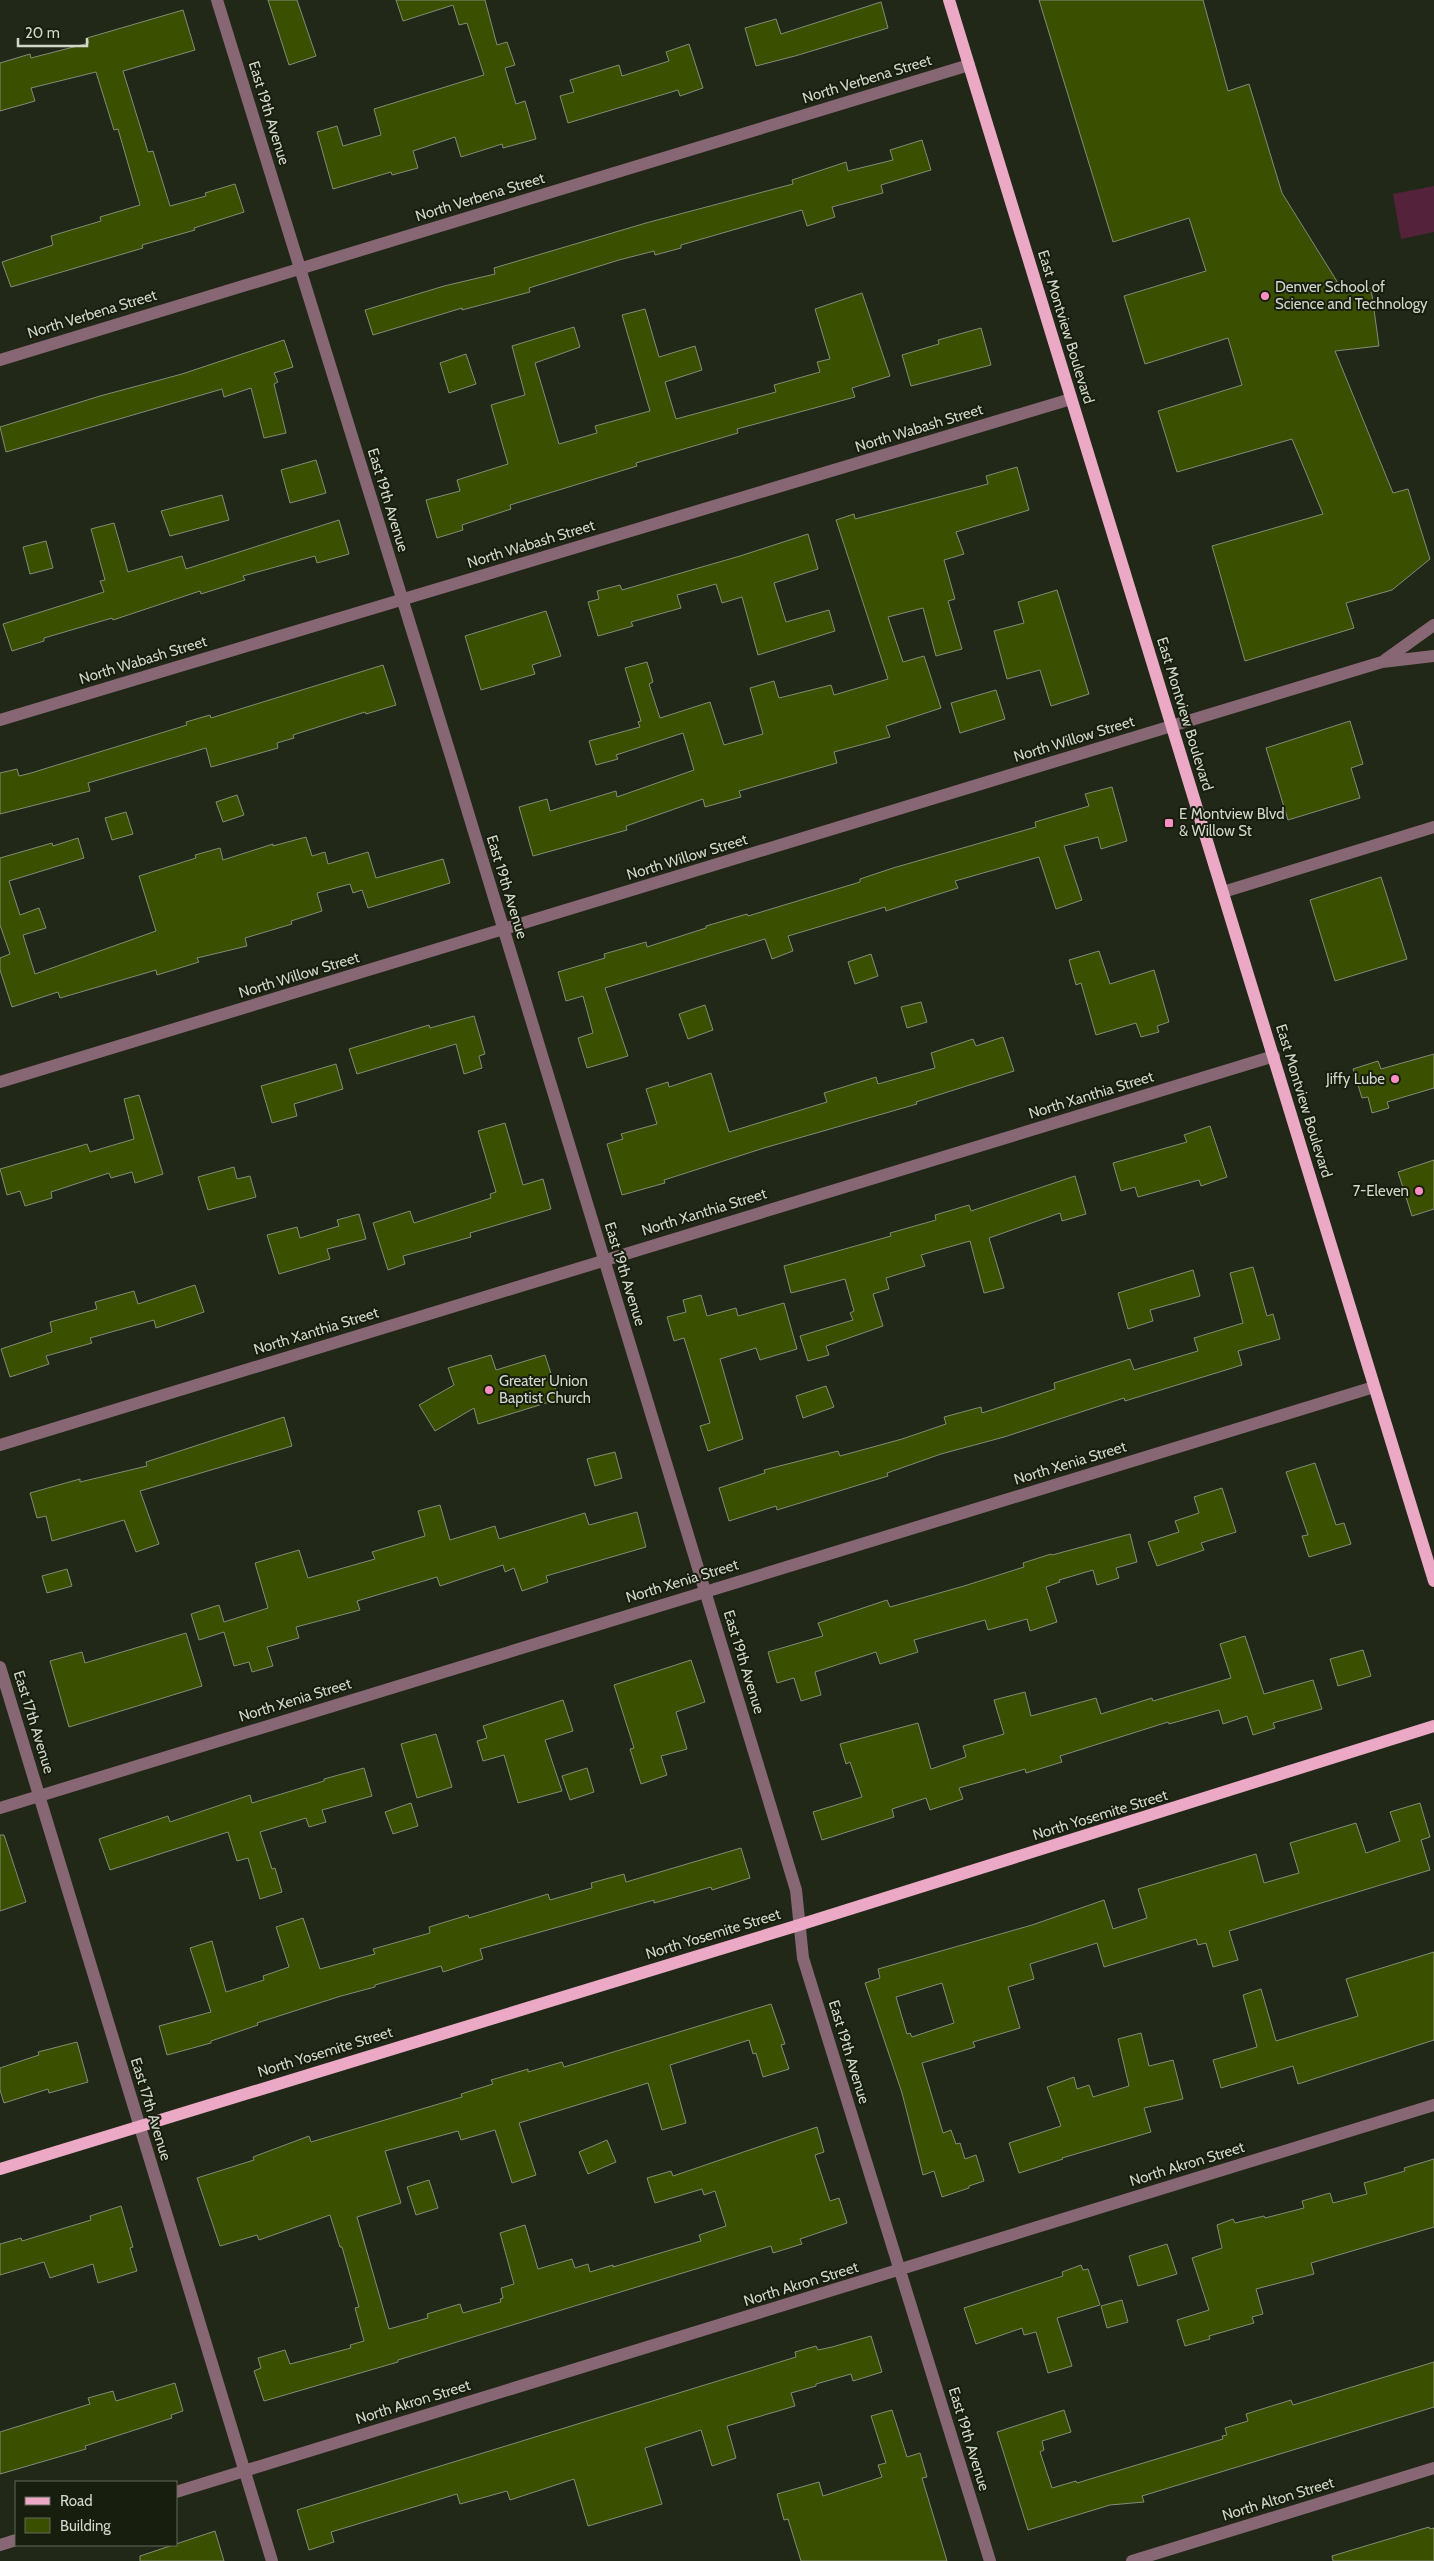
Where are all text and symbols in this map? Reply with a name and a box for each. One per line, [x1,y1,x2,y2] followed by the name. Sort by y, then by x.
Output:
[18,15,86,47] scale bar
[25,24,60,42] text: 20 m
[800,51,934,107] street label: North Verbena Street
[245,59,293,167] street label: East 19th Avenue
[413,169,547,225] street label: North Verbena Street
[1034,248,1098,406] street label: East Montview Boulevard
[1275,278,1428,313] place label: Denver School of Science and Technology
[25,286,159,342] street label: North Verbena Street
[1259,290,1271,302] marker: Denver School of Science and Technology
[853,400,985,456] street label: North Wabash Street
[364,446,412,554] street label: East 19th Avenue
[465,516,597,572] street label: North Wabash Street
[77,632,209,688] street label: North Wabash Street
[1153,635,1217,793] street label: East Montview Boulevard
[1012,712,1136,766] street label: North Willow Street
[1179,805,1285,840] place label: E Montview Blvd & Willow St
[1163,817,1175,829] marker: E Montview Blvd & Willow St
[625,830,749,884] street label: North Willow Street
[483,833,531,941] street label: East 19th Avenue
[237,948,361,1002] street label: North Willow Street
[1272,1022,1336,1180] street label: East Montview Boulevard
[1026,1067,1156,1123] street label: North Xanthia Street
[1325,1070,1385,1088] place label: Jiffy Lube
[1389,1073,1401,1085] marker: Jiffy Lube
[1353,1182,1409,1200] place label: 7-Eleven
[639,1184,769,1240] street label: North Xanthia Street
[1413,1185,1425,1197] marker: 7-Eleven
[601,1220,649,1328] street label: East 19th Avenue
[251,1303,381,1359] street label: North Xanthia Street
[499,1372,591,1407] place label: Greater Union Baptist Church
[483,1384,495,1396] marker: Greater Union Baptist Church
[1012,1437,1128,1489] street label: North Xenia Street
[624,1555,740,1607] street label: North Xenia Street
[720,1608,768,1716] street label: East 19th Avenue
[10,1668,58,1776] street label: East 17th Avenue
[237,1674,353,1726] street label: North Xenia Street
[1030,1786,1170,1844] street label: North Yosemite Street
[643,1905,783,1963] street label: North Yosemite Street
[825,1998,873,2106] street label: East 19th Avenue
[255,2023,395,2081] street label: North Yosemite Street
[127,2055,175,2163] street label: East 17th Avenue
[1127,2138,1247,2190] street label: North Akron Street
[741,2258,861,2310] street label: North Akron Street
[353,2376,473,2428] street label: North Akron Street
[945,2385,993,2493] street label: East 19th Avenue
[1220,2473,1336,2525] street label: North Alton Street
[15,2481,178,2546] legend
[60,2492,93,2510] text: Road
[60,2517,111,2535] text: Building

